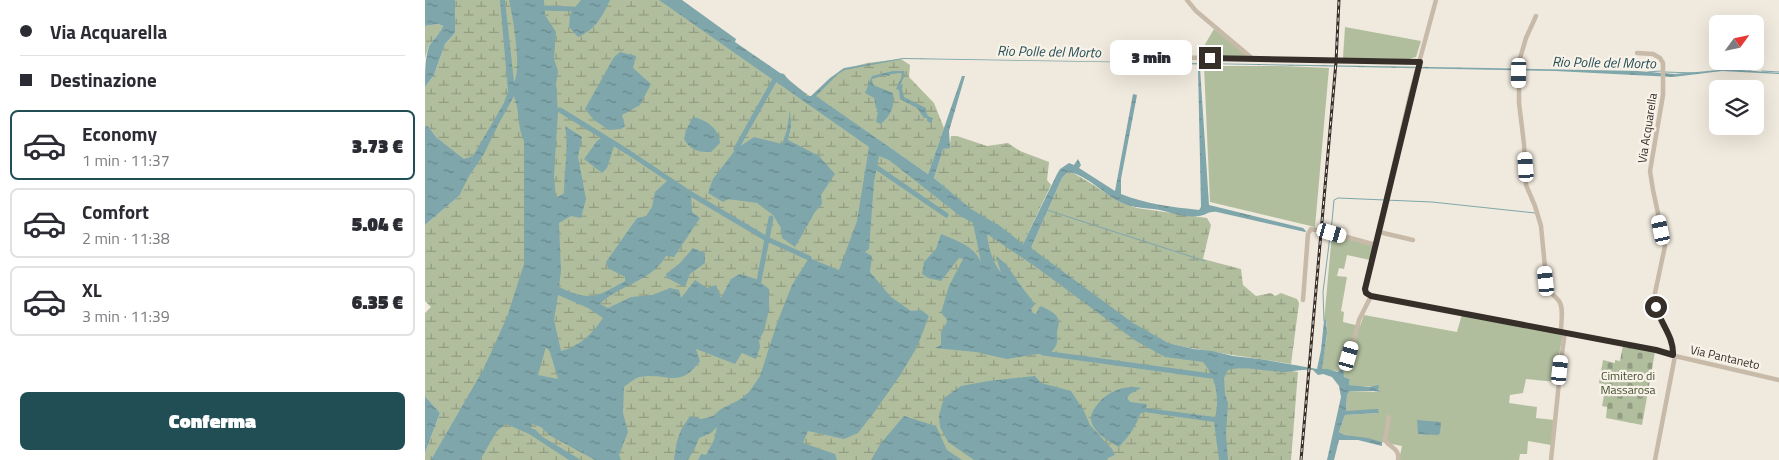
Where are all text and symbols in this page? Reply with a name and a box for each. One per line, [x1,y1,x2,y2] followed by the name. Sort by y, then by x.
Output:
[1709,15,1764,70] north arrow
[1709,15,1764,135] map controls
[50,17,167,46] text: Via Acquarella
[997,40,1102,62] water label: Rio Polle del Morto
[1110,40,1193,76] callout: 3 min
[1131,45,1171,69] text: 3 min
[1199,47,1221,69] route end
[1552,51,1657,73] water label: Rio Polle del Morto
[1511,58,1526,88] car
[50,65,157,94] text: Destinazione
[1709,80,1764,135] button: layers
[1632,92,1662,164] street label: Via Acquarella
[82,119,157,148] text: Economy
[22,123,67,168] icon: car
[352,131,403,160] text: 3.73 €
[82,148,170,172] text: 1 min · 11:37
[1517,152,1534,182] car
[82,197,149,226] text: Comfort
[22,201,67,246] icon: car
[352,209,403,238] text: 5.04 €
[1650,214,1671,246] car
[1315,222,1348,244] car
[82,226,170,250] text: 2 min · 11:38
[1536,265,1555,297] car
[82,275,102,304] text: XL
[22,279,67,324] icon: car
[352,287,403,316] text: 6.35 €
[1645,296,1667,318] route start
[82,304,170,328] text: 3 min · 11:39
[1337,340,1360,372] car
[1688,340,1762,374] street label: Via Pantaneto
[1550,354,1569,386] car
[1600,366,1656,399] park label: Cimitero di Massarosa
[20,392,405,450] button: Conferma

